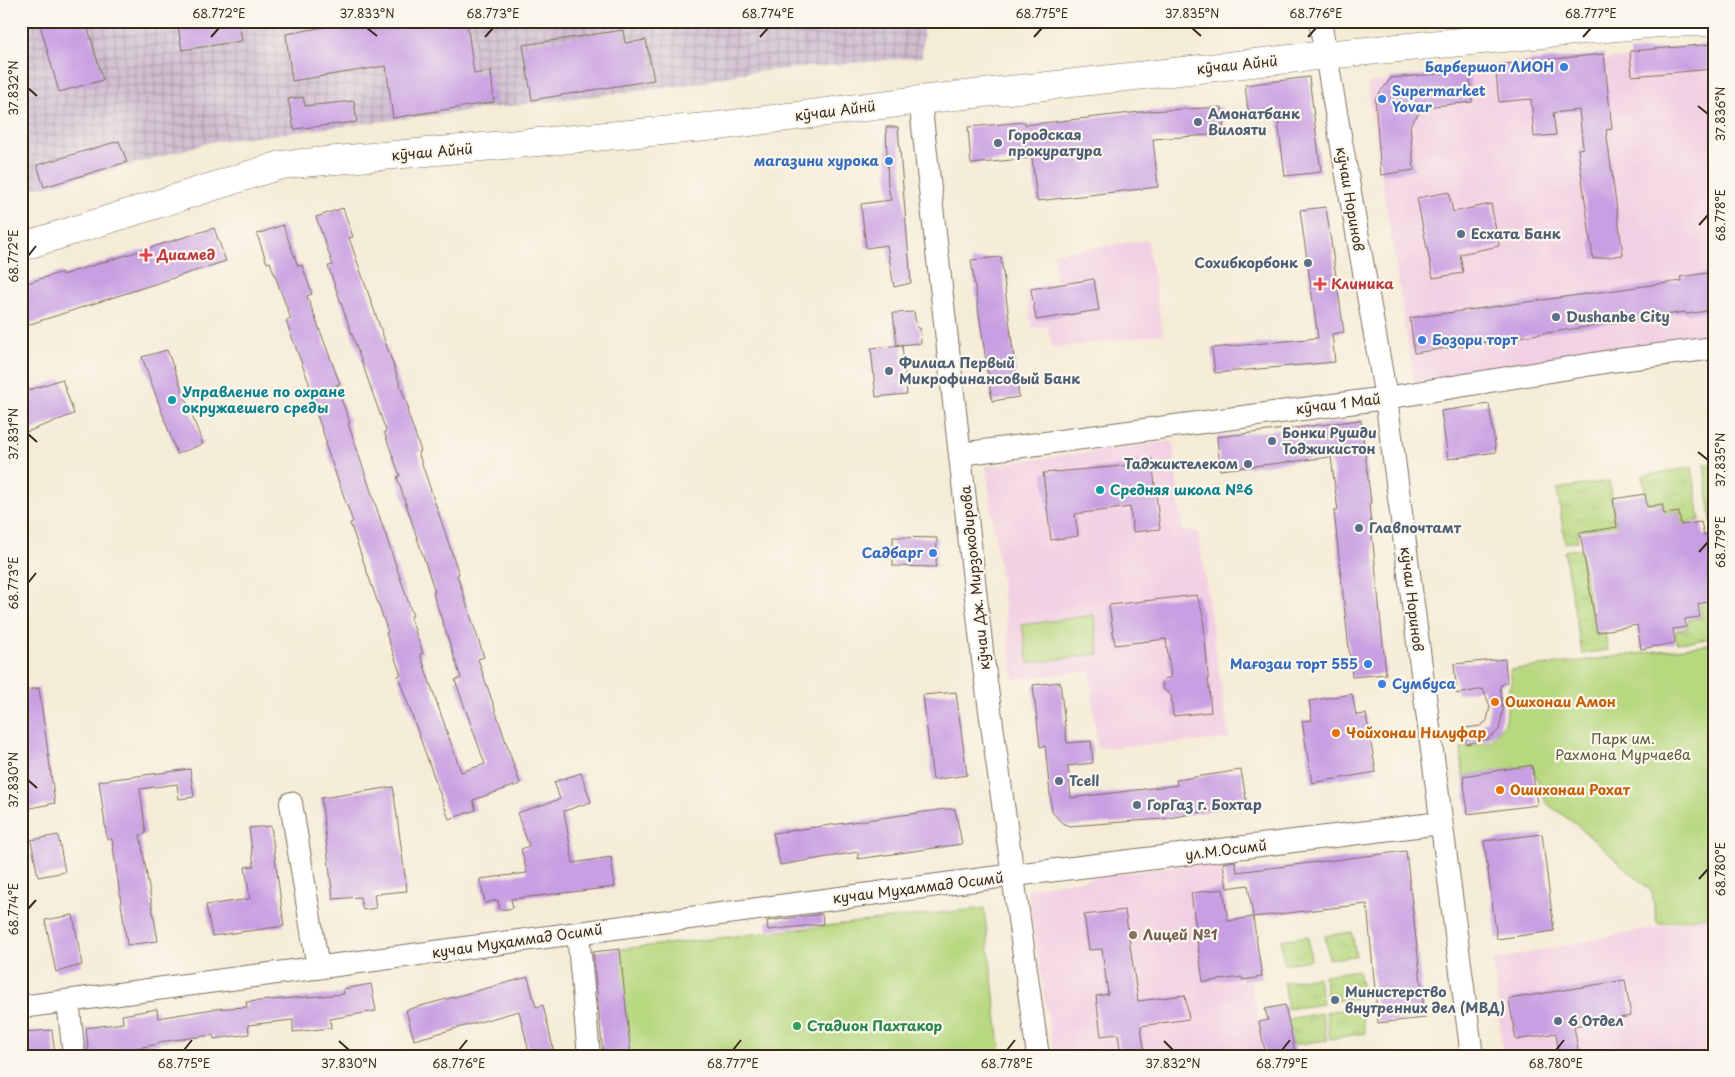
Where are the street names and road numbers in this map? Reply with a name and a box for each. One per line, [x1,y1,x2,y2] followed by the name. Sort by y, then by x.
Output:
[1195,50,1279,79] street label: кӯчаи Айнӣ
[793,95,877,126] street label: кӯчаи Айнӣ
[390,137,473,166] street label: кӯчаи Айнӣ
[1331,145,1370,253] street label: кӯчаи Норинов
[1294,388,1382,419] street label: кӯчаи 1 Май
[954,484,995,672] street label: кӯчаи Дж. Мирзокодирова
[1396,545,1429,653] street label: кӯчаи Норинов
[1184,834,1268,865] street label: ул.М.Осимй
[831,867,1005,908] street label: кучаи Муҳаммад Осимй
[430,918,604,963] street label: кучаи Муҳаммад Осимй

